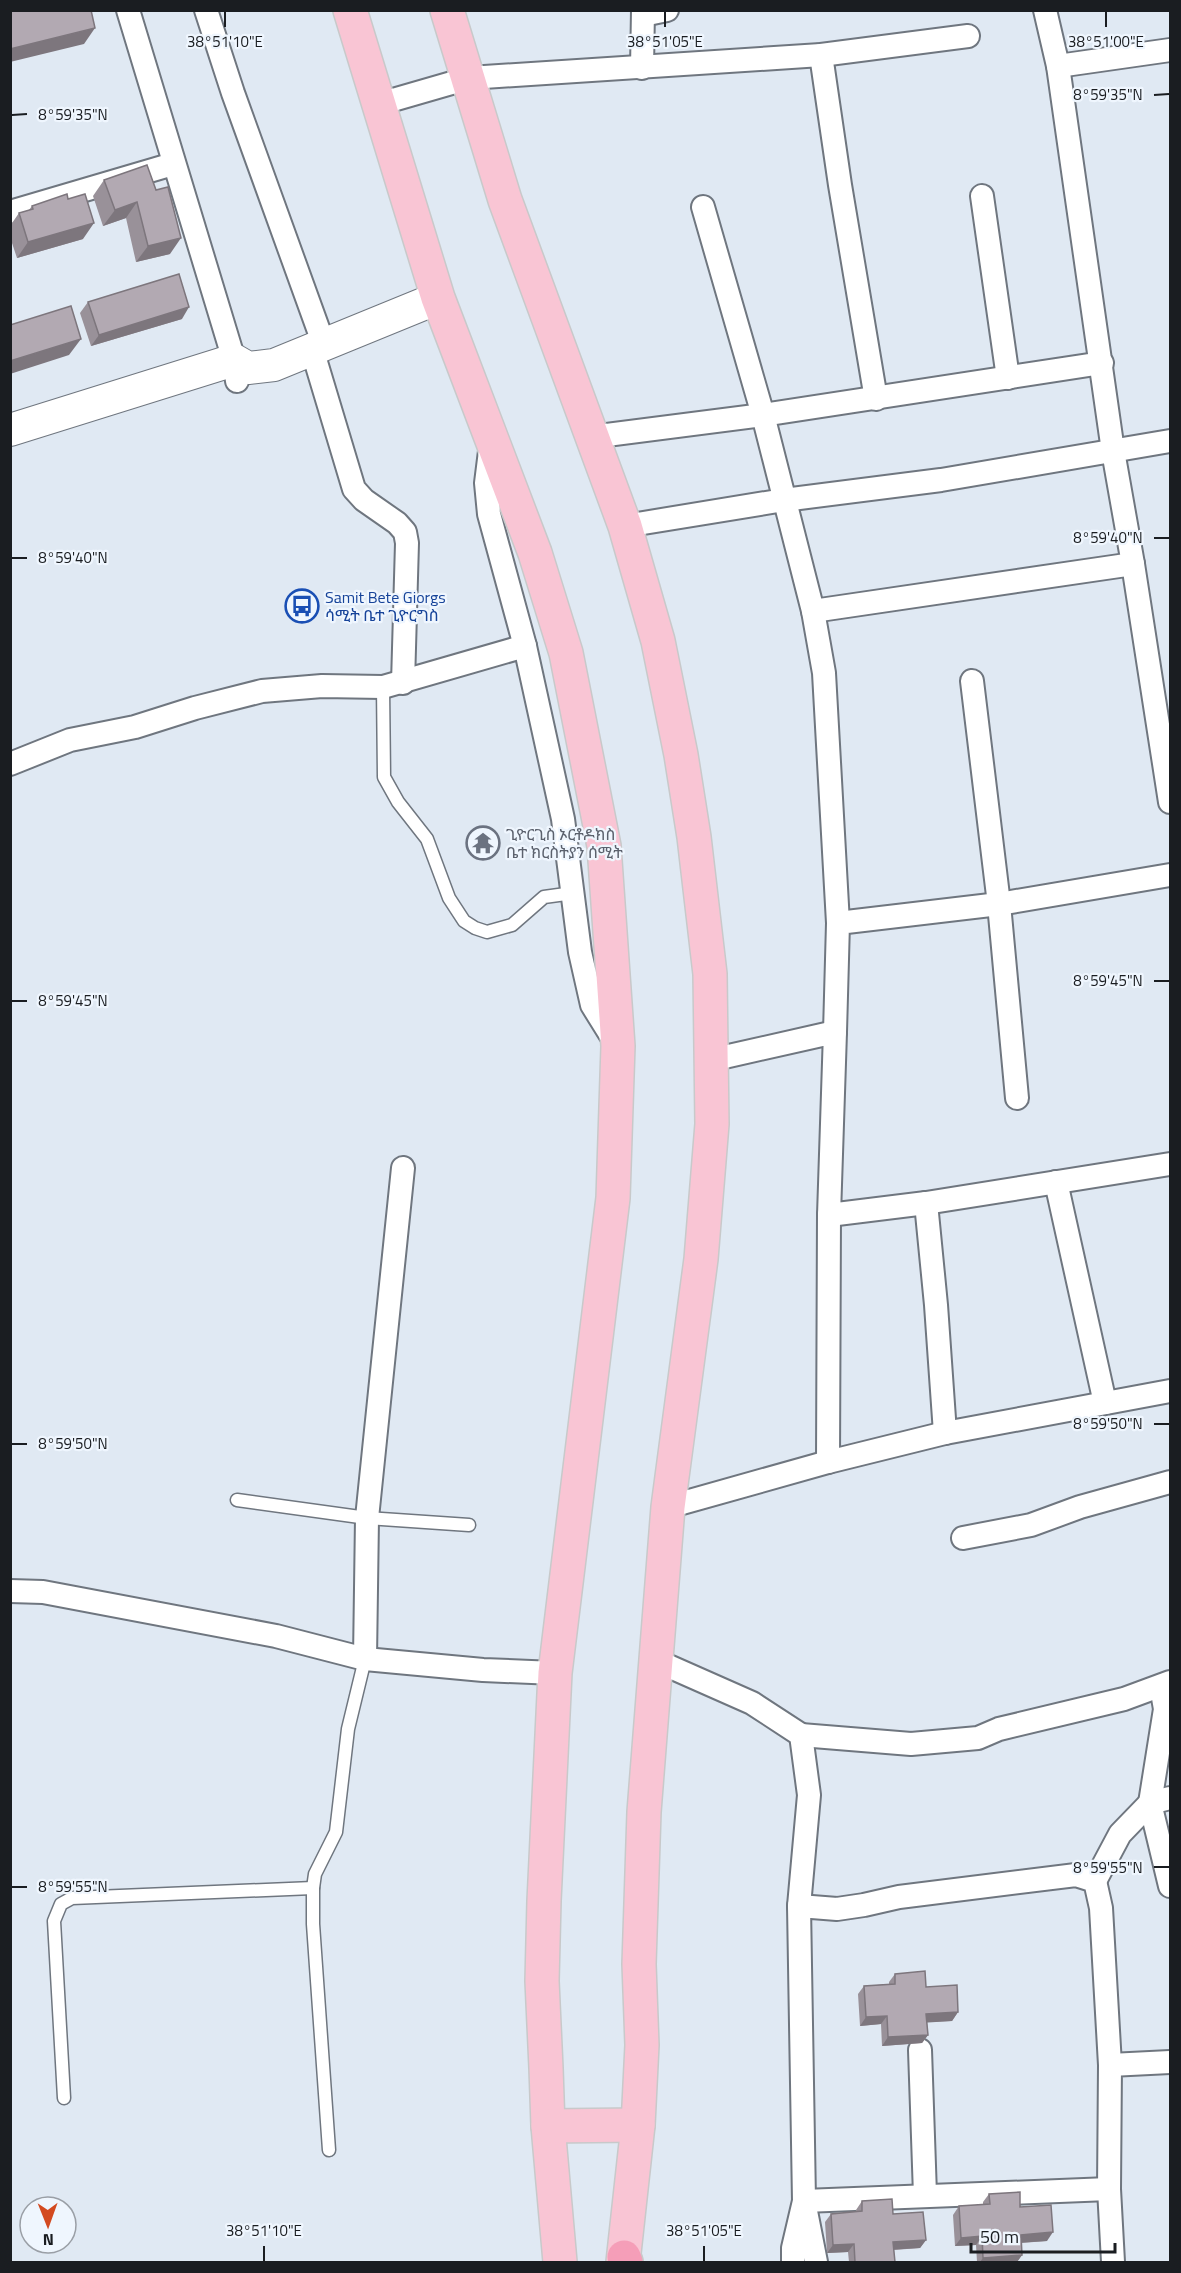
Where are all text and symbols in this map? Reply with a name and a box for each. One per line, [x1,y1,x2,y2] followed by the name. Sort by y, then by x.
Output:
[187,30,263,53] text: 38°51'10"E
[627,30,703,53] text: 38°51'05"E
[1068,30,1144,53] text: 38°51'00"E
[1073,83,1143,106] text: 8°59'35"N
[38,103,108,126] text: 8°59'35"N
[1073,526,1143,549] text: 8°59'40"N
[38,546,108,569] text: 8°59'40"N
[325,585,446,627] place label: Samit Bete Giorgs ሳሚት ቤተ ጊዮርግስ
[284,588,320,624] bus stop icon: Samit Bete Giorgs ሳሚት ቤተ ጊዮርግስ
[506,822,623,864] place label: ጊዮርጊስ ኦርቶዶክስ ቤተ ክርስትያን ሰሚት
[465,825,501,861] temple icon: ጊዮርጊስ ኦርቶዶክስ ቤተ ክርስትያን ሰሚት
[1073,969,1143,992] text: 8°59'45"N
[38,989,108,1012] text: 8°59'45"N
[1073,1412,1143,1435] text: 8°59'50"N
[38,1432,108,1455] text: 8°59'50"N
[1073,1856,1143,1879] text: 8°59'55"N
[38,1875,108,1898] text: 8°59'55"N
[18,2195,78,2255] north arrow
[971,2216,1115,2254] scale bar
[226,2219,302,2242] text: 38°51'10"E
[666,2219,742,2242] text: 38°51'05"E
[980,2223,1019,2250] text: 50 m
[43,2228,54,2252] text: N

